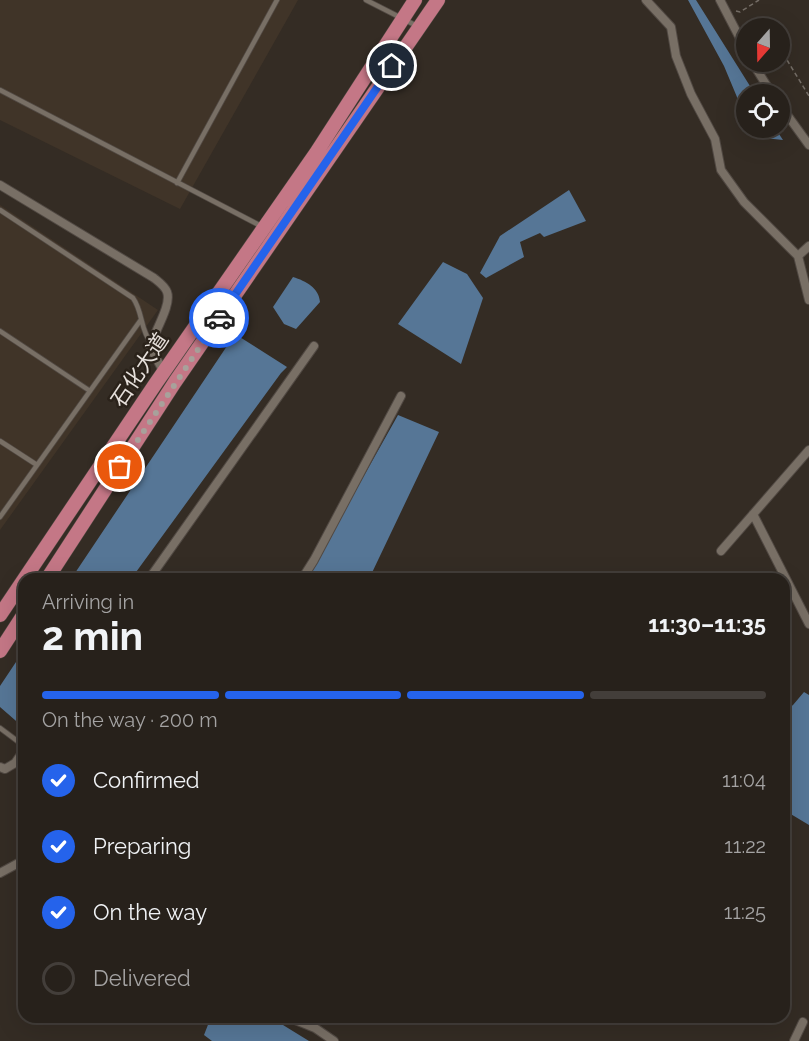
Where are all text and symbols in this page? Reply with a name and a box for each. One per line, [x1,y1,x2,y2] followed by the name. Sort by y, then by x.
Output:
[736,18,790,72] north arrow
[736,18,790,138] map controls
[366,40,417,91] pin
[375,49,408,82] icon: home
[736,84,790,138] button: locate
[189,288,249,348] courier
[203,302,236,335] icon: car
[106,328,173,412] street label: 石化大道
[94,441,145,492] pin
[103,450,136,483] icon: bag
[42,590,134,614] text: Arriving in
[648,611,766,637] text: 11:30–11:35
[42,613,143,659] text: 2 min
[42,708,218,732] text: On the way · 200 m
[42,764,75,797] icon: check
[93,767,200,793] text: Confirmed
[722,768,766,792] text: 11:04
[42,830,75,863] icon: check
[93,833,191,859] text: Preparing
[724,834,766,858] text: 11:22
[42,896,75,929] icon: check
[93,899,207,925] text: On the way
[724,900,766,924] text: 11:25
[93,965,191,991] text: Delivered

